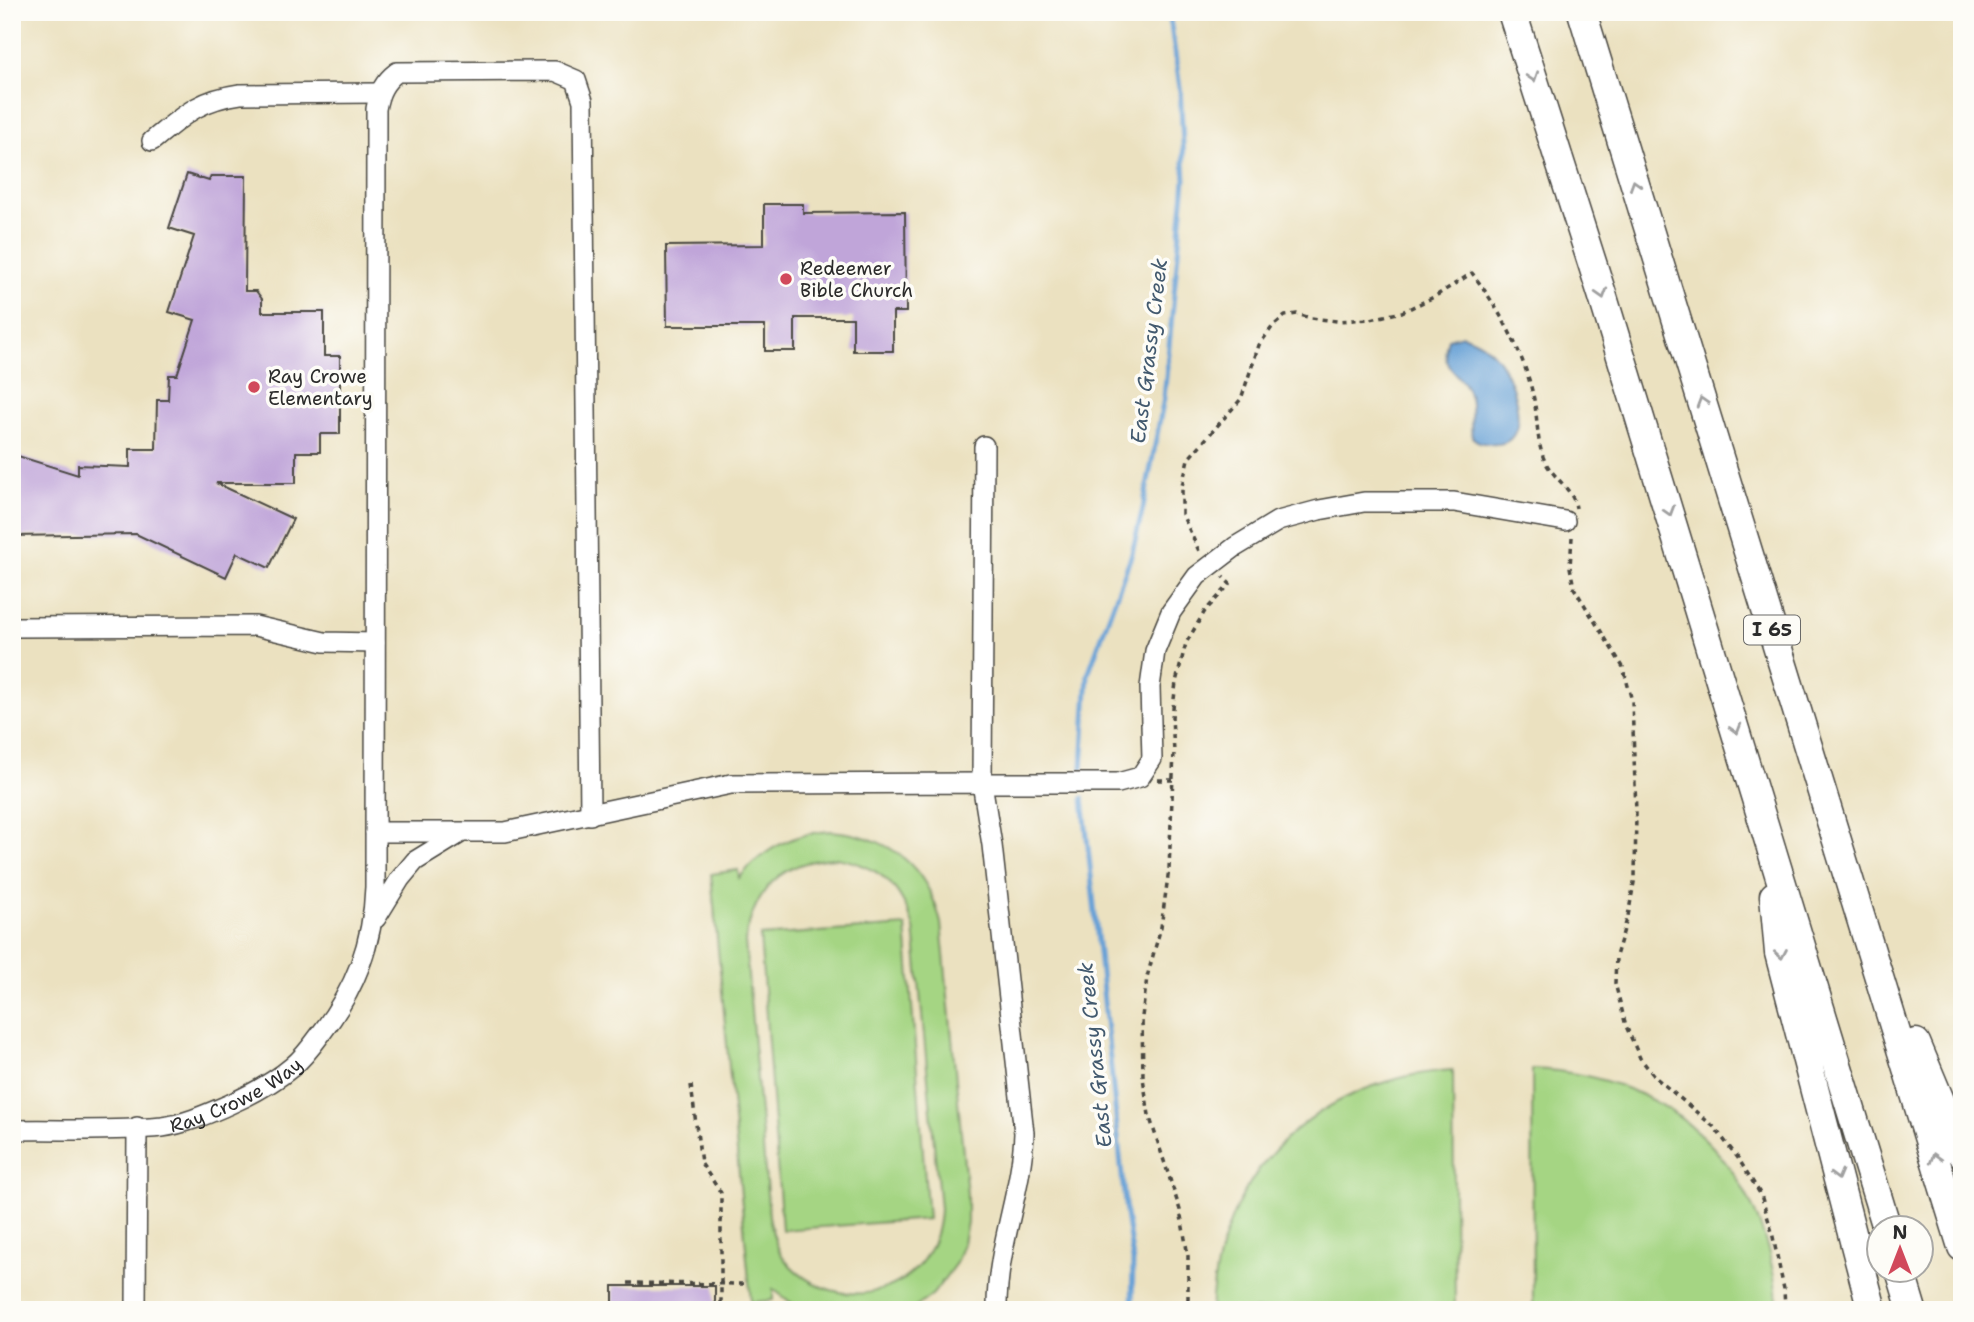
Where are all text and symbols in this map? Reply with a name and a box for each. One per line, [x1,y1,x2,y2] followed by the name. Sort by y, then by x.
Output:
[1525,71,1539,83] one-way arrow
[1629,179,1644,191] one-way arrow
[800,256,913,303] place label: Redeemer Bible Church
[1124,257,1174,445] water label: East Grassy Creek
[778,271,794,287] marker: Redeemer Bible Church
[1594,288,1609,300] one-way arrow
[268,364,373,411] place label: Ray Crowe Elementary
[246,379,262,395] marker: Ray Crowe Elementary
[1696,396,1711,408] one-way arrow
[1661,505,1676,517] one-way arrow
[1744,616,1800,644] road number: I 65
[1728,722,1742,735] one-way arrow
[1772,948,1787,960] one-way arrow
[1071,961,1119,1149] water label: East Grassy Creek
[167,1052,308,1138] street label: Ray Crowe Way
[1928,1153,1943,1165] one-way arrow
[1828,1169,1843,1181] one-way arrow
[1866,1214,1936,1284] north arrow
[1892,1220,1908,1245] text: N

